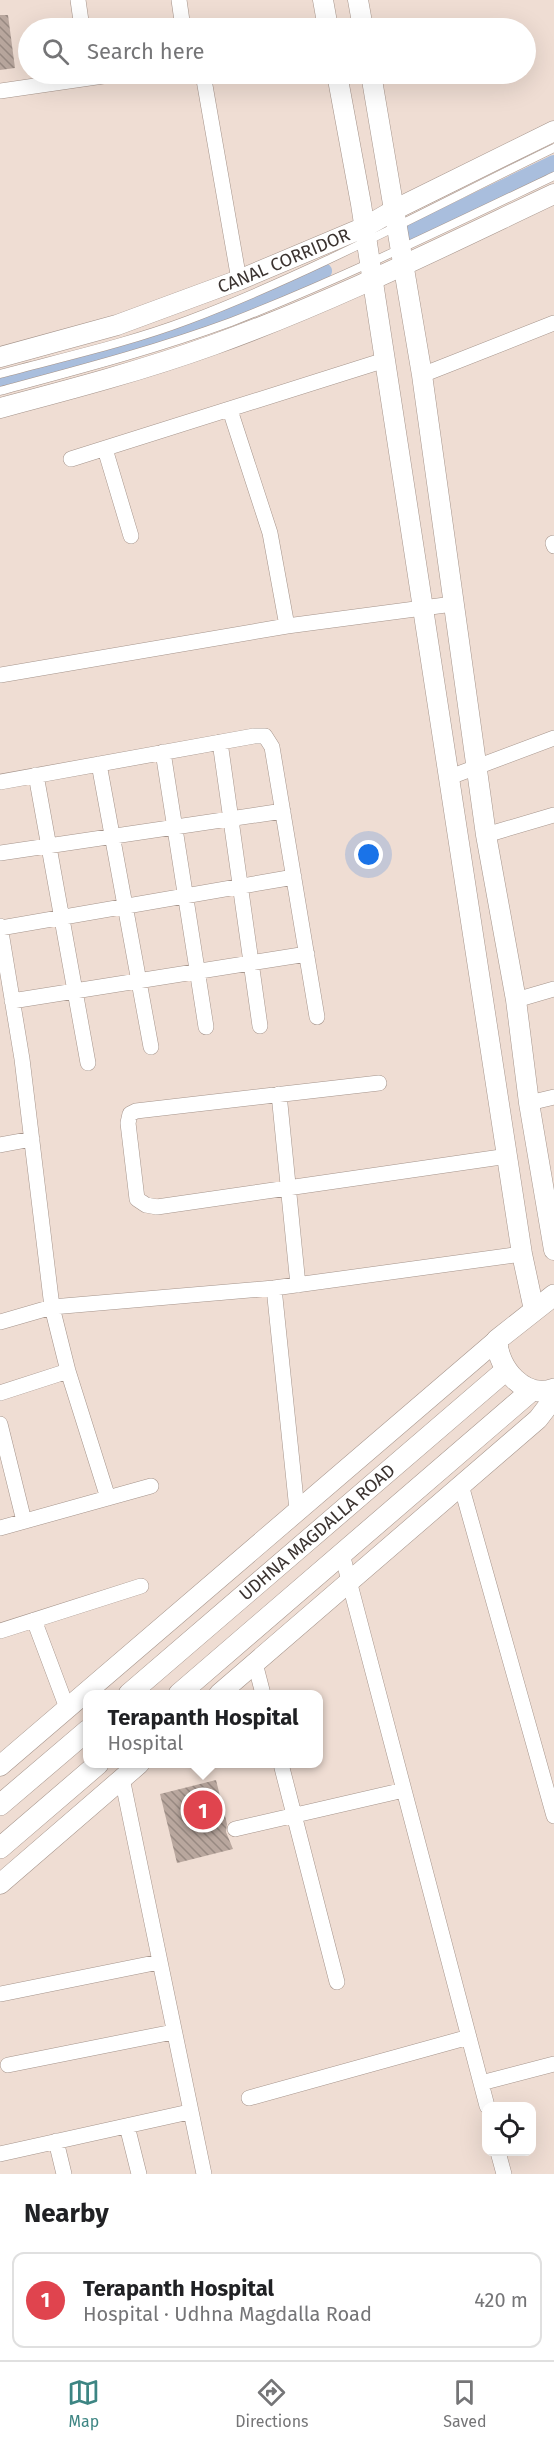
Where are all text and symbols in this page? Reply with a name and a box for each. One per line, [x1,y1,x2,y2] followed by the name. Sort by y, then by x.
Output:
[18,18,536,84] search box
[39,35,72,68] icon: search
[87,38,205,65] text: Search here
[215,224,353,298] street label: CANAL CORRIDOR
[354,840,383,869] your location
[235,1459,399,1605] street label: UDHNA MAGDALLA ROAD
[83,1690,323,1768] popup
[107,1704,299,1731] text: Terapanth Hospital
[107,1731,183,1755] text: Hospital
[184,1788,222,1832] pin: 1
[482,2102,536,2156] map controls
[482,2102,536,2156] button: locate
[24,2198,109,2229] text: Nearby
[83,2275,274,2302] text: Terapanth Hospital
[41,2288,50,2312] text: 1
[474,2288,528,2312] text: 420 m
[83,2302,372,2326] text: Hospital · Udhna Magdalla Road
[67,2376,100,2431] tab: Map
[235,2376,309,2431] tab: Directions
[443,2376,487,2431] tab: Saved

